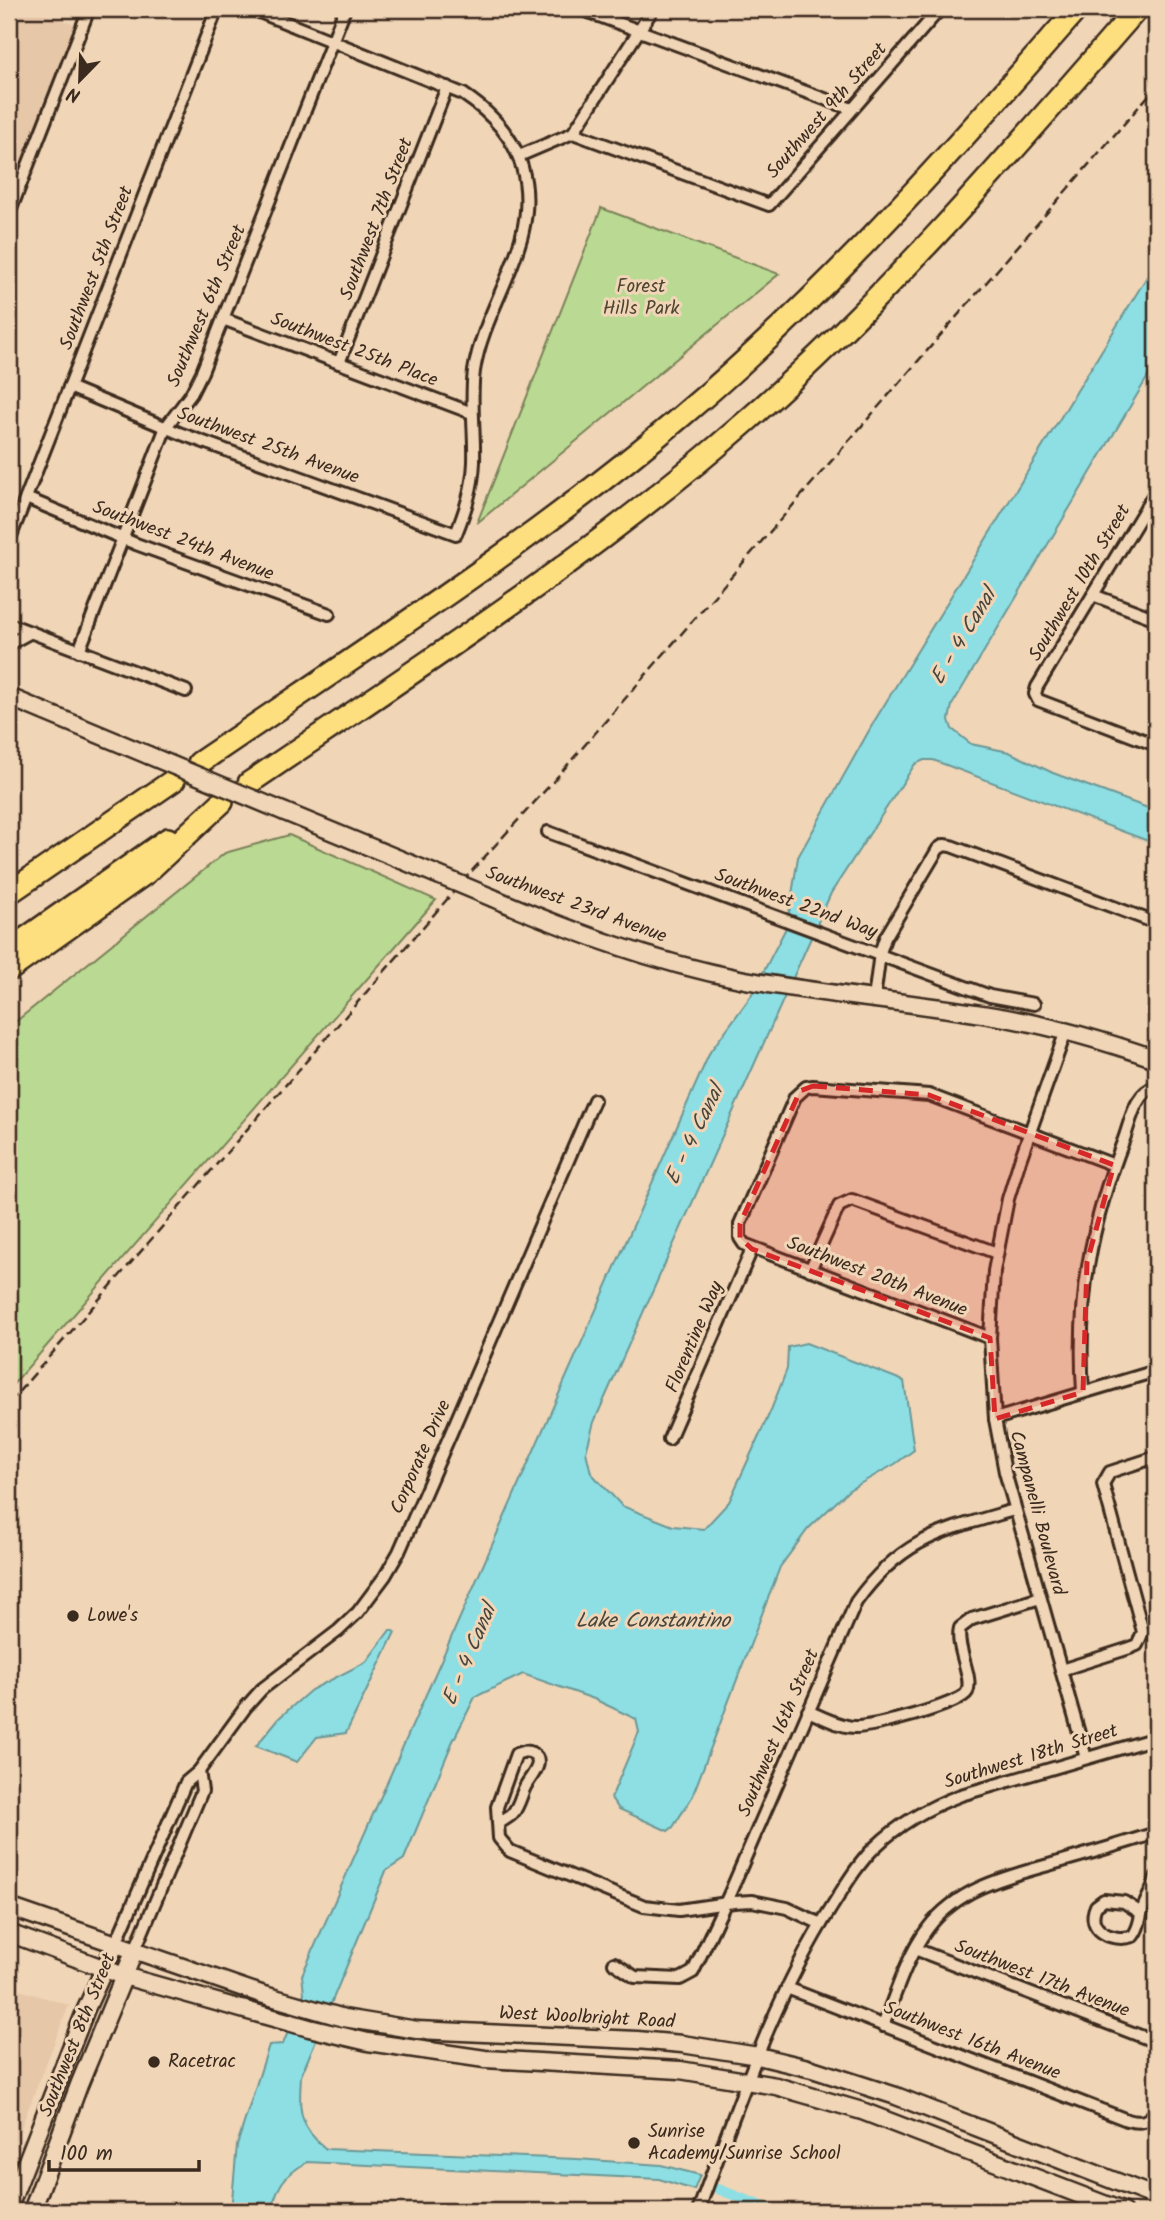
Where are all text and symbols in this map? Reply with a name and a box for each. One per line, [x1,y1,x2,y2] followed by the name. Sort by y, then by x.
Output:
[759,36,895,186] street label: Southwest 9th Street
[46,46,116,116] north arrow
[63,78,86,110] text: N
[332,133,422,305] street label: Southwest 7th Street
[52,181,142,354] street label: Southwest 5th Street
[159,220,255,392] street label: Southwest 6th Street
[603,272,679,324] park label: Forest Hills Park
[266,304,442,396] street label: Southwest 25th Place
[173,399,364,493] street label: Southwest 25th Avenue
[88,493,279,590] street label: Southwest 24th Avenue
[1021,498,1139,667] street label: Southwest 10th Street
[922,579,1008,692] water label: E - 4 Canal
[481,858,671,952] street label: Southwest 23rd Avenue
[710,861,883,948] street label: Southwest 22nd Way
[657,1076,735,1190] water label: E - 4 Canal
[782,1229,972,1325] street label: Southwest 20th Avenue
[658,1275,732,1398] street label: Florentine Way
[382,1395,460,1519] street label: Corporate Drive
[1001,1427,1074,1599] street label: Campanelli Boulevard
[434,1596,508,1711] water label: E - 4 Canal
[87,1601,138,1631] place label: Lowe's
[576,1605,732,1638] water label: Lake Constantino
[65,1608,81,1624] marker: Lowe's
[730,1644,828,1822] street label: Southwest 16th Street
[940,1716,1122,1798] street label: Southwest 18th Street
[950,1932,1134,2026] street label: Southwest 17th Avenue
[31,1948,125,2122] street label: Southwest 8th Street
[879,1993,1065,2089] street label: Southwest 16th Avenue
[498,1998,676,2038] street label: West Woolbright Road
[168,2047,236,2077] place label: Racetrac
[146,2054,162,2070] marker: Racetrac
[648,2117,841,2169] place label: Sunrise Academy/Sunrise School
[49,2129,200,2173] scale bar
[626,2135,642,2151] marker: Sunrise Academy/Sunrise School
[60,2138,113,2171] text: 100 m

